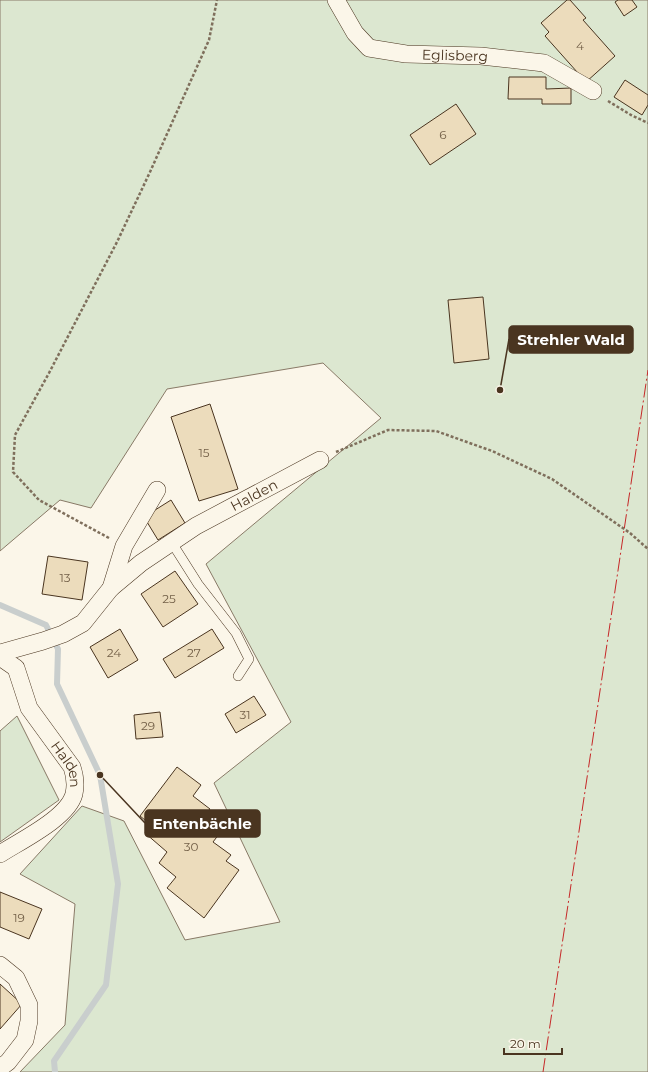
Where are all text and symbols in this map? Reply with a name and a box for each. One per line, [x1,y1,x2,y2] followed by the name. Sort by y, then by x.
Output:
[576,38,584,53] house number: 4
[422,45,489,66] street label: Eglisberg
[439,127,447,142] house number: 6
[509,326,633,353] callout: Strehler Wald
[517,330,625,349] text: Strehler Wald
[198,445,210,460] house number: 15
[227,475,281,515] street label: Halden
[59,570,71,585] house number: 13
[162,591,176,606] house number: 25
[107,645,121,660] house number: 24
[187,645,201,660] house number: 27
[239,707,251,722] house number: 31
[141,718,155,733] house number: 29
[47,738,84,788] street label: Halden
[145,810,260,837] callout: Entenbächle
[152,814,252,833] text: Entenbächle
[184,839,198,854] house number: 30
[13,910,25,925] house number: 19
[504,1030,562,1056] scale bar
[510,1036,541,1051] text: 20 m

